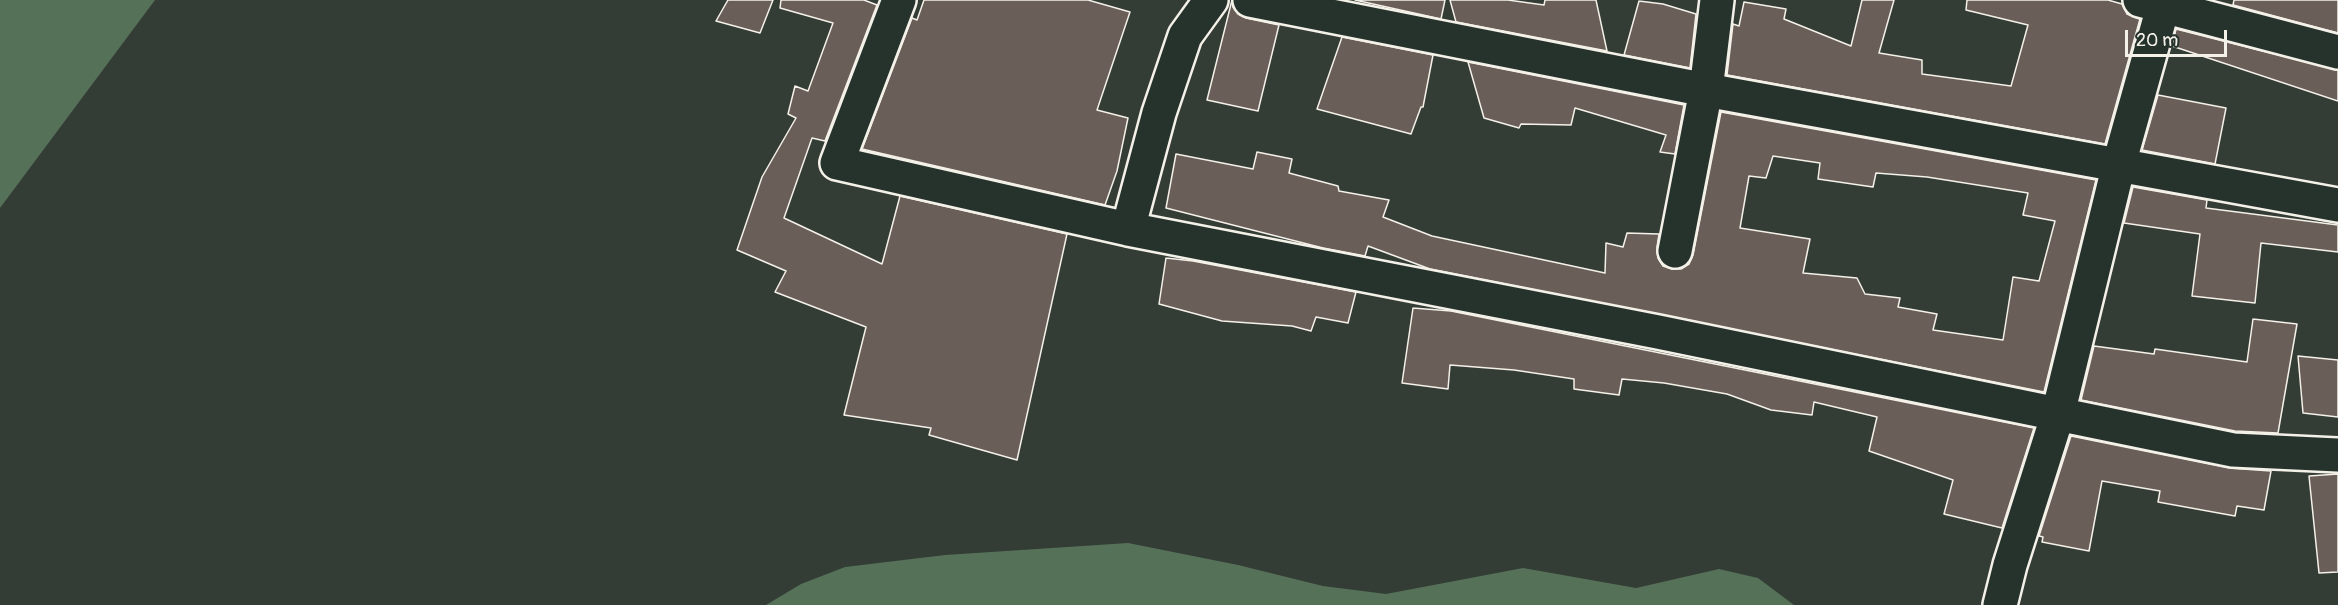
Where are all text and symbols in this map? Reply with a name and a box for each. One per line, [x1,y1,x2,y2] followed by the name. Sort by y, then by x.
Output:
[2128,18,2230,56] scale bar
[2136,29,2178,52] text: 20 m

